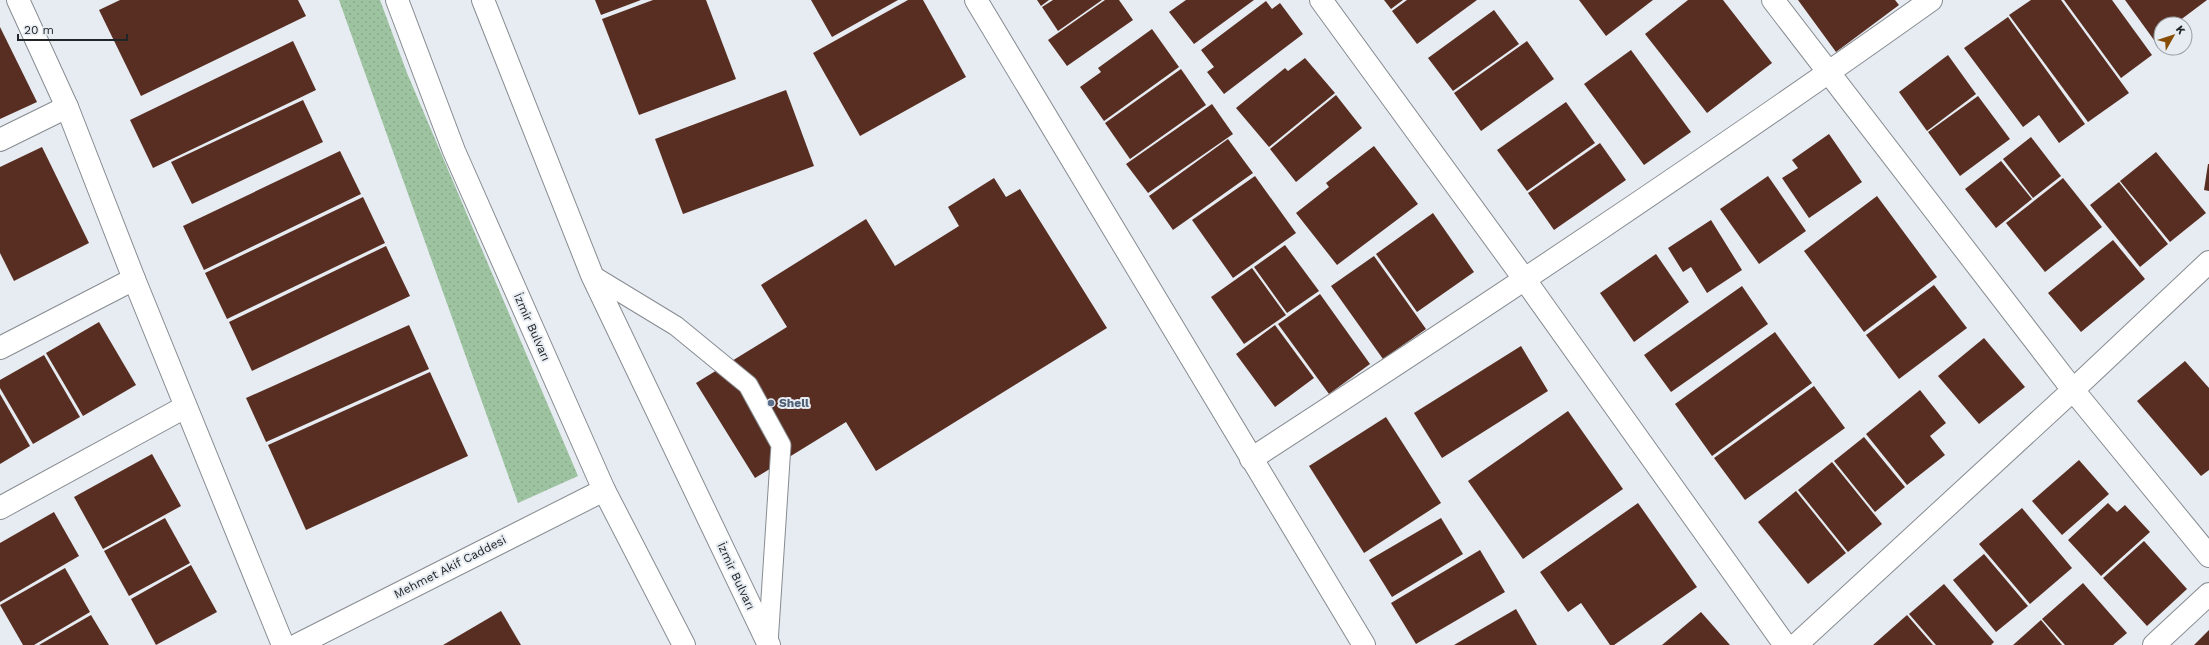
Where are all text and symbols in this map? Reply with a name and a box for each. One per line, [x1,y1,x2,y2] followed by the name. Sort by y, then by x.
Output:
[18,16,127,42] scale bar
[2153,16,2193,56] north arrow
[24,23,54,37] text: 20 m
[2173,23,2188,37] text: K
[511,291,553,363] street label: İzmir Bulvarı
[779,396,809,410] place label: Shell
[766,398,776,408] marker: Shell
[392,533,508,601] street label: Mehmet Akif Caddesi
[714,540,758,612] street label: İzmir Bulvarı

